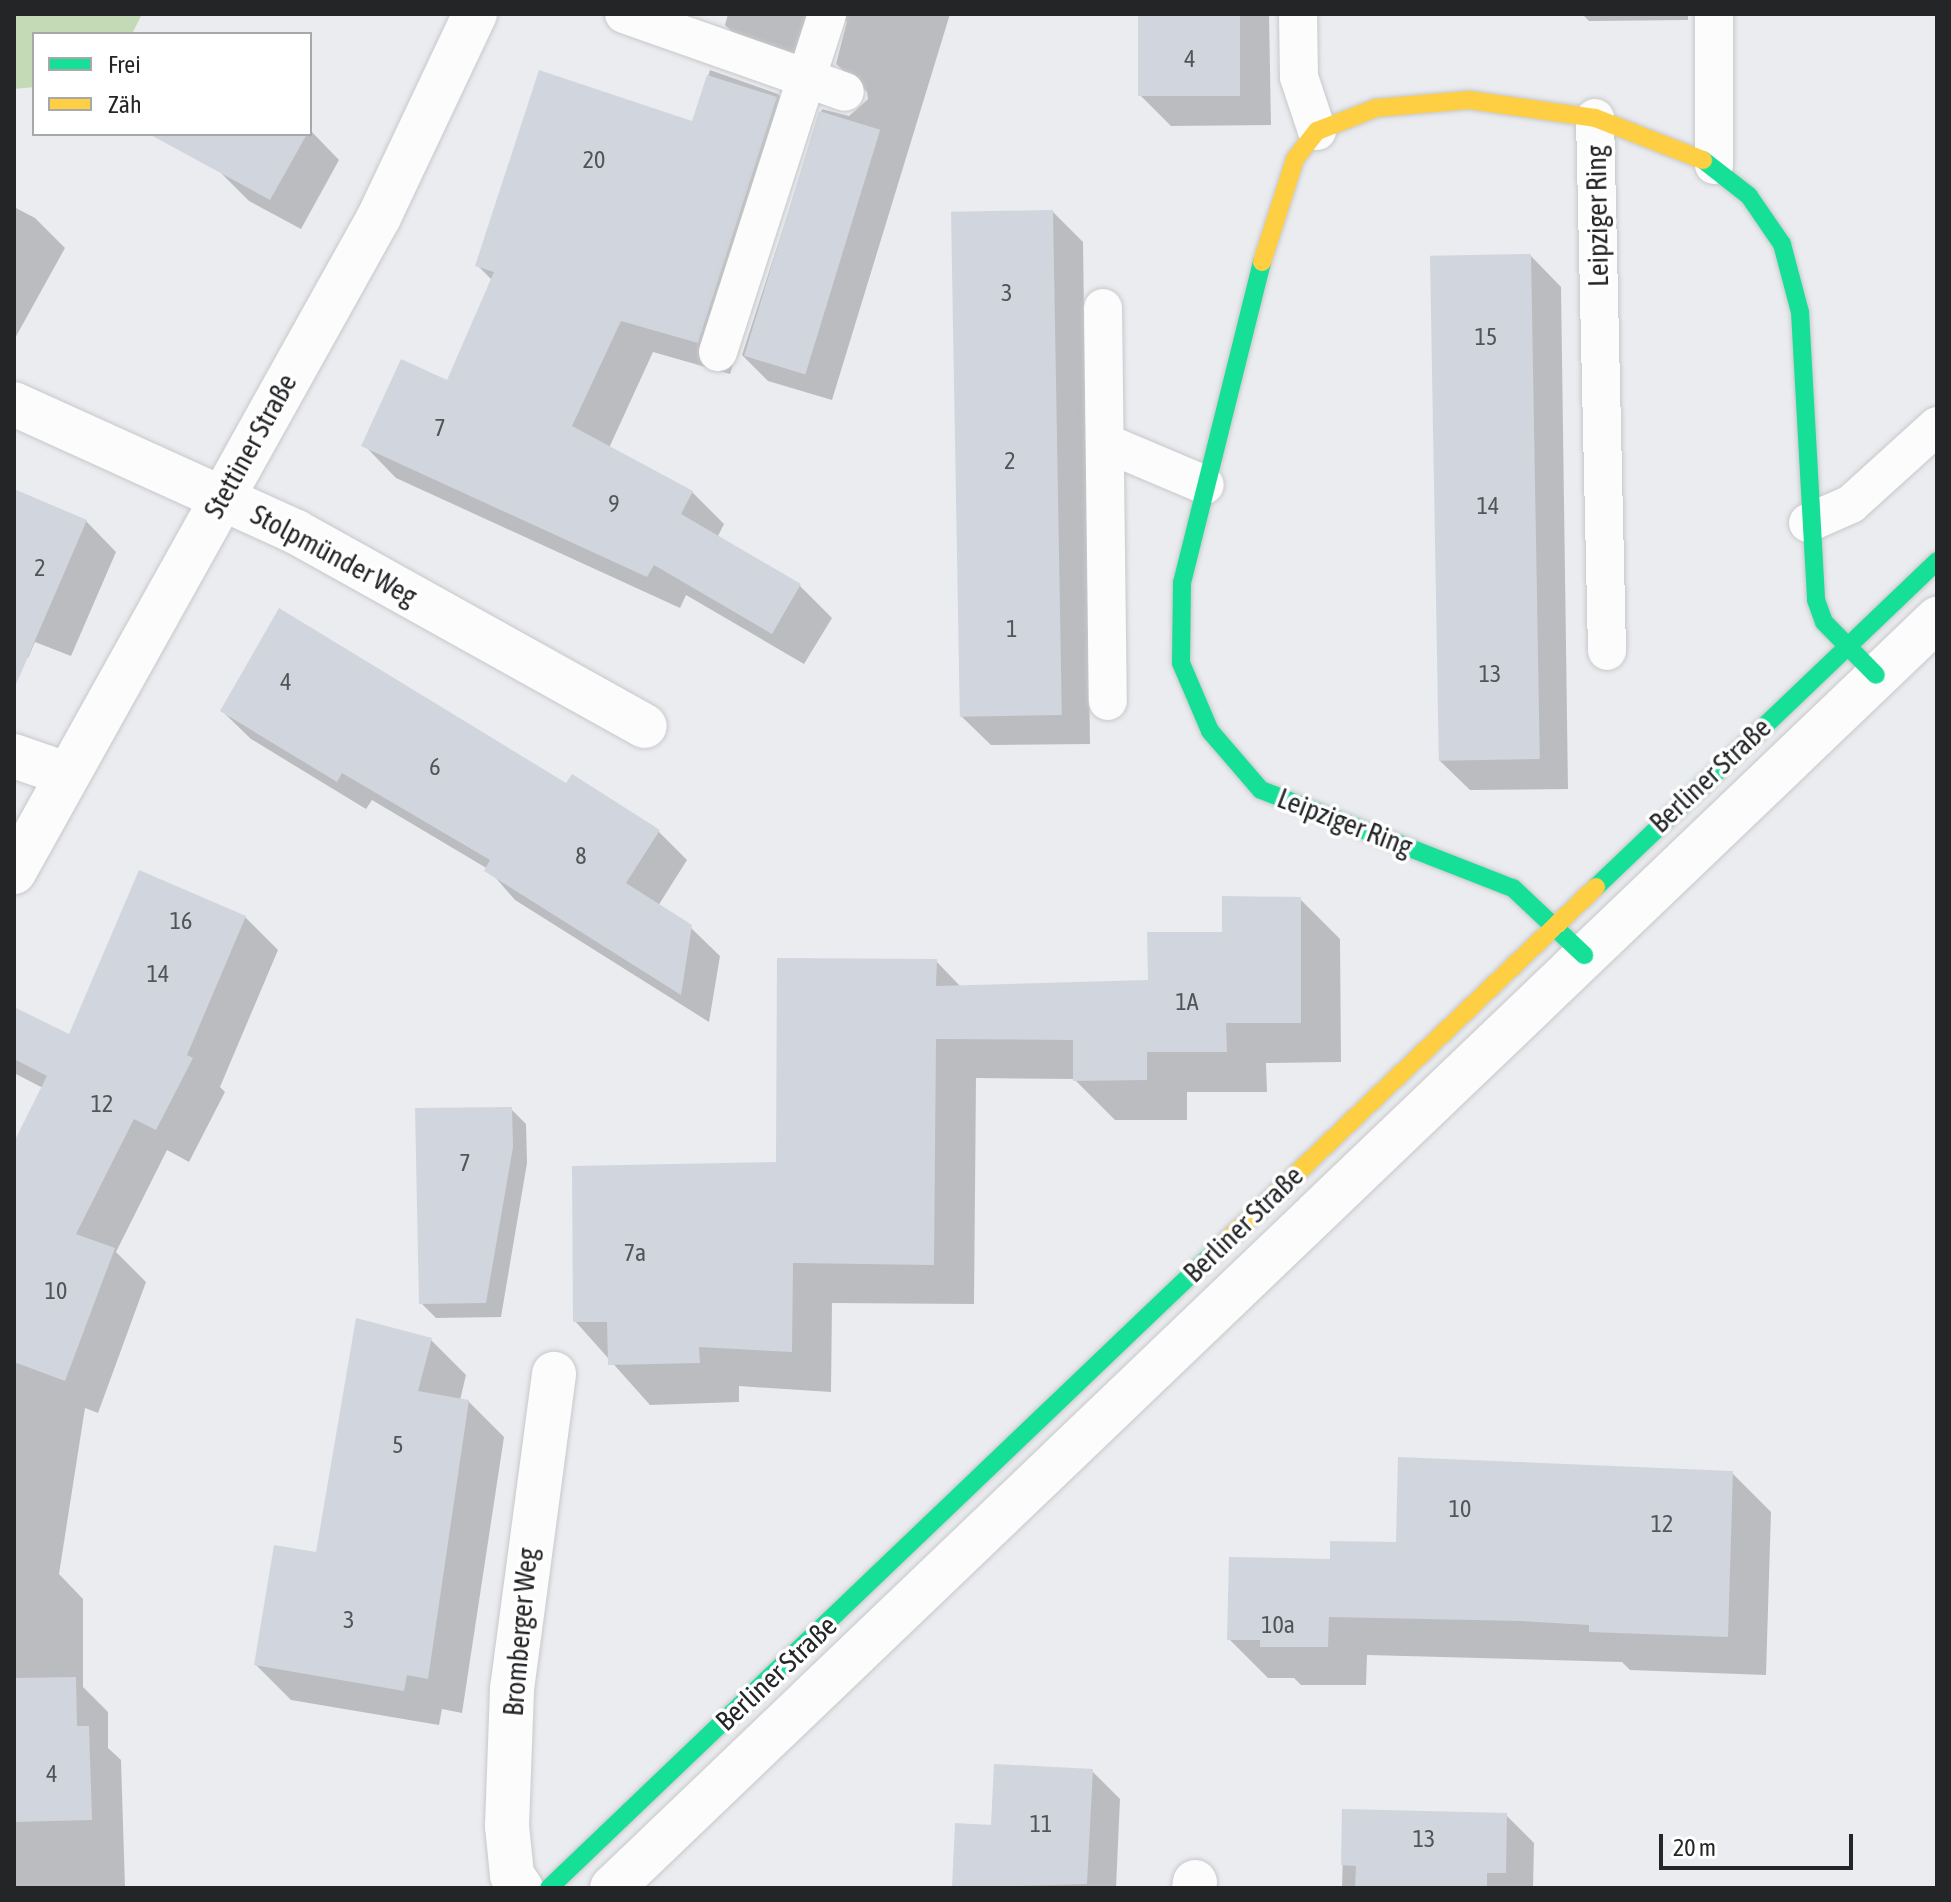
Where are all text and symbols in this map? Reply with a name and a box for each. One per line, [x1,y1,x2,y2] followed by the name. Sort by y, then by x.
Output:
[32,32,312,136] legend
[1184,45,1196,73] house number: 4
[108,51,141,78] text: Frei
[108,91,142,118] text: Zäh
[1579,145,1615,287] street label: Leipziger Ring
[583,146,605,174] house number: 20
[1001,279,1013,307] house number: 3
[1475,323,1497,351] house number: 15
[197,368,303,524] street label: Stettiner Straße
[434,414,446,442] house number: 7
[1004,447,1016,475] house number: 2
[608,490,620,518] house number: 9
[1477,492,1499,520] house number: 14
[245,497,423,613] street label: Stolpmünder Weg
[34,554,46,582] house number: 2
[1006,615,1018,643] house number: 1
[1479,660,1501,688] house number: 13
[280,668,292,696] house number: 4
[1643,711,1777,839] street label: Berliner Straße
[429,753,441,781] house number: 6
[1273,781,1417,863] street label: Leipziger Ring
[575,842,587,870] house number: 8
[170,907,192,935] house number: 16
[147,960,169,988] house number: 14
[1175,988,1199,1016] house number: 1A
[91,1090,113,1118] house number: 12
[459,1149,471,1177] house number: 7
[1176,1159,1310,1289] street label: Berliner Straße
[624,1239,646,1267] house number: 7a
[45,1277,67,1305] house number: 10
[392,1431,404,1459] house number: 5
[1449,1495,1471,1523] house number: 10
[1651,1510,1673,1538] house number: 12
[496,1546,544,1718] street label: Bromberger Weg
[343,1606,355,1634] house number: 3
[709,1609,843,1737] street label: Berliner Straße
[1261,1611,1295,1639] house number: 10a
[46,1760,58,1788] house number: 4
[1030,1810,1052,1838] house number: 11
[1663,1818,1857,1868] scale bar
[1413,1825,1435,1853] house number: 13
[1673,1834,1716,1861] text: 20 m

